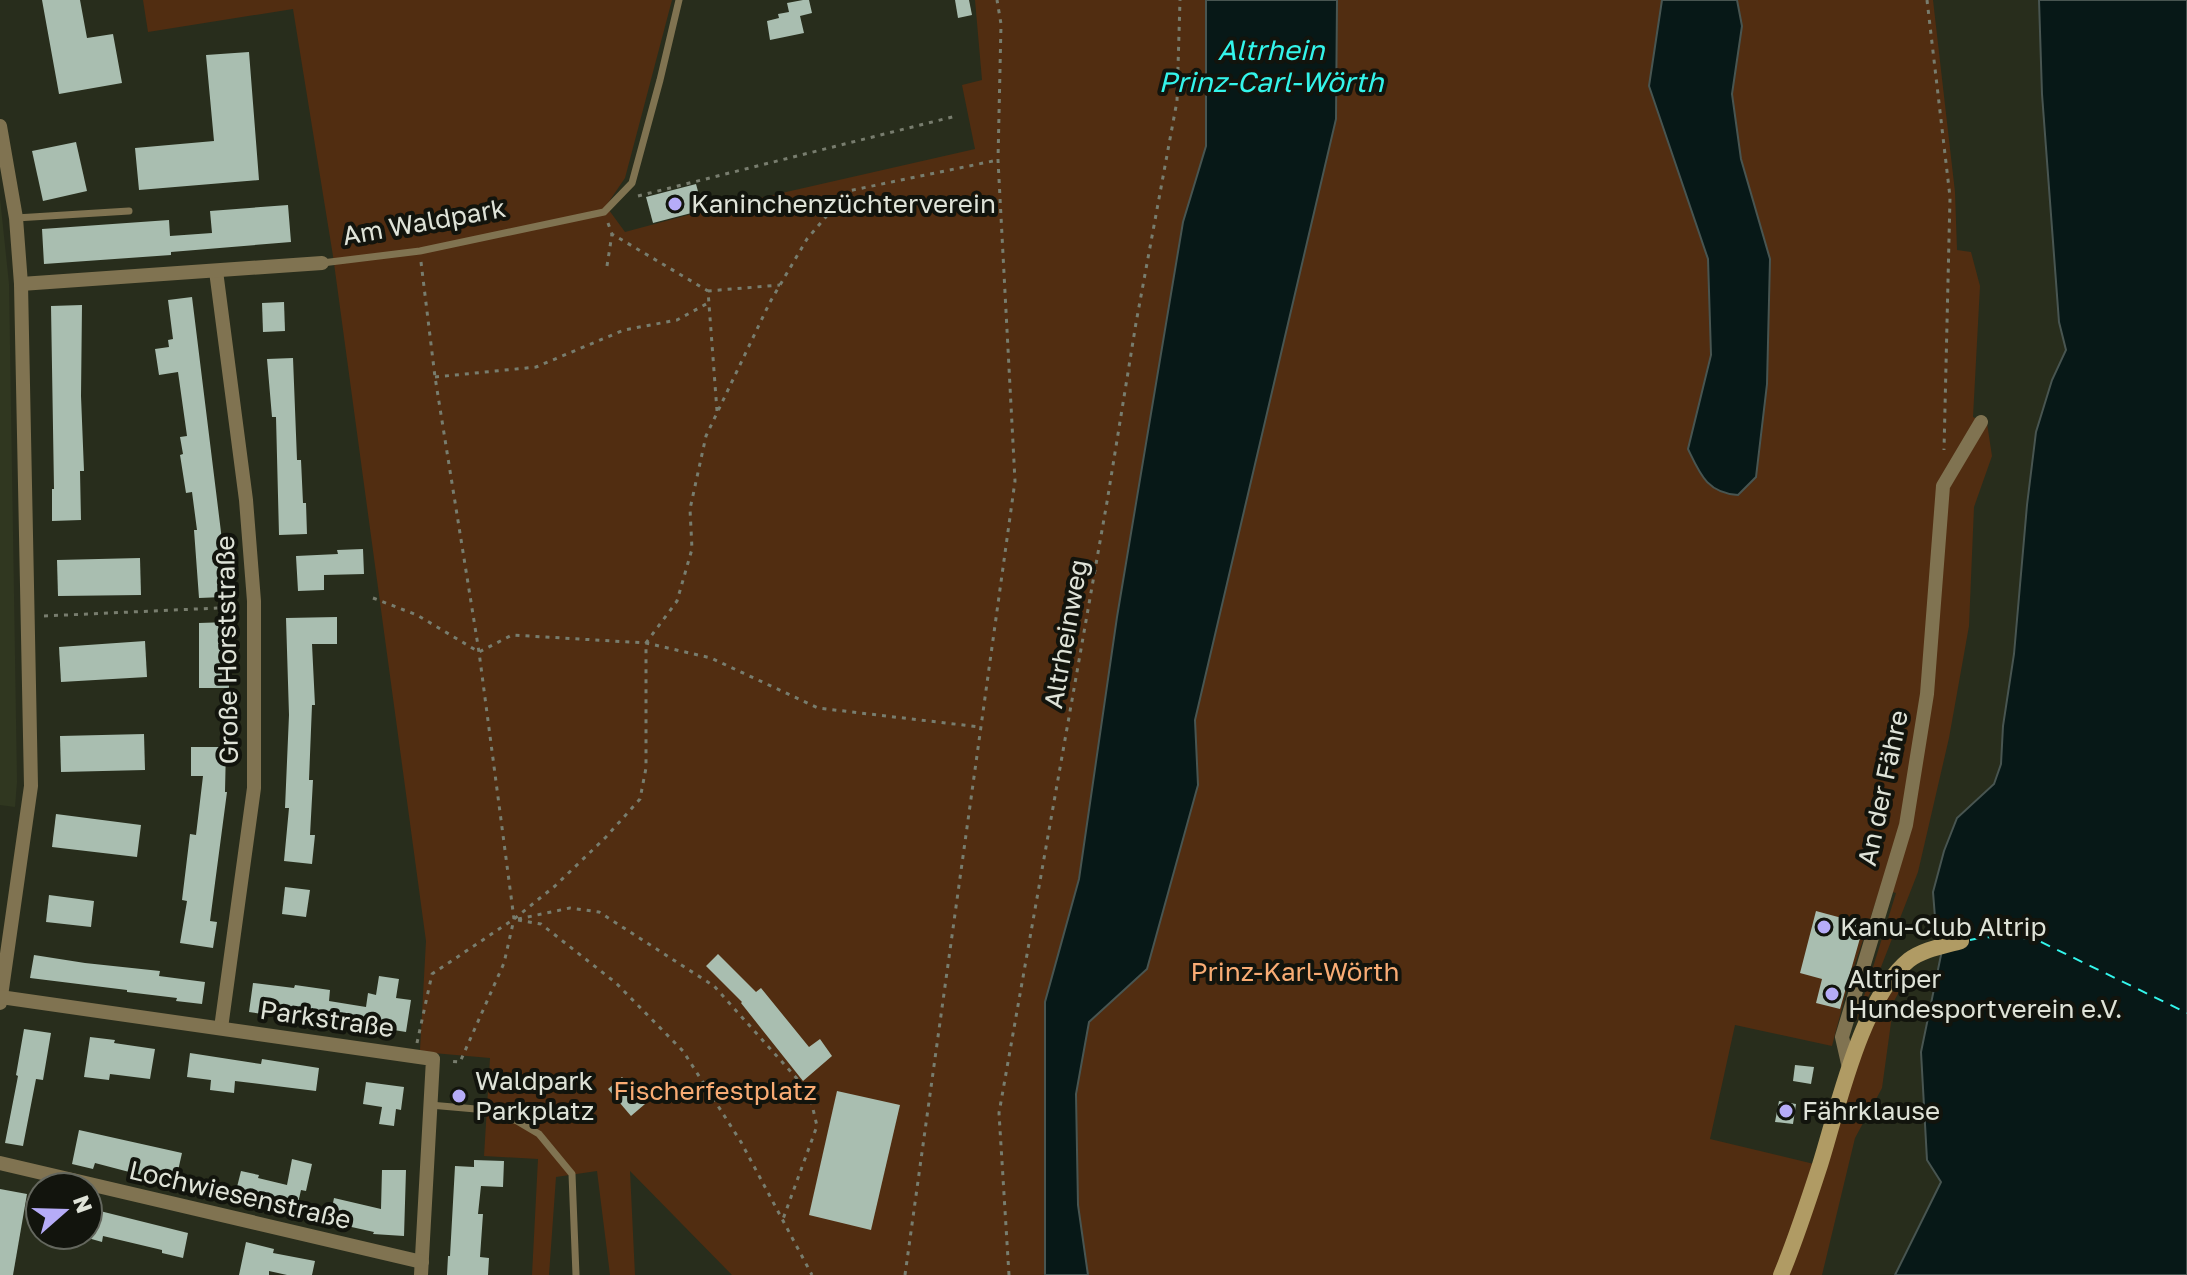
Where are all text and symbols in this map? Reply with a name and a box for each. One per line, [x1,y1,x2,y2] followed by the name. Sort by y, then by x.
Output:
[1158,33,1385,98] water label: Altrhein Prinz-Carl-Wörth
[691,188,996,219] place label: Kaninchenzüchterverein
[340,192,508,251] street label: Am Waldpark
[666,195,684,213] marker: Kaninchenzüchterverein
[209,535,244,765] street label: Große Horststraße
[1037,557,1094,711] street label: Altrheinweg
[1851,707,1914,868] street label: An der Fähre
[1840,911,2046,942] place label: Kanu-Club Altrip
[1815,918,1833,936] marker: Kanu-Club Altrip
[1191,956,1400,987] park label: Prinz-Karl-Wörth
[1848,963,2123,1024] place label: Altriper Hundesportverein e.V.
[1823,985,1841,1003] marker: Altriper Hundesportverein e.V.
[258,994,396,1043] street label: Parkstraße
[475,1065,594,1126] place label: Waldpark Parkplatz
[613,1075,817,1106] park label: Fischerfestplatz
[450,1087,468,1105] marker: Waldpark Parkplatz
[1802,1095,1940,1126] place label: Fährklause
[1777,1102,1795,1120] marker: Fährklause
[126,1154,354,1235] street label: Lochwiesenstraße
[24,1171,104,1251] north arrow
[68,1192,99,1216] text: N

